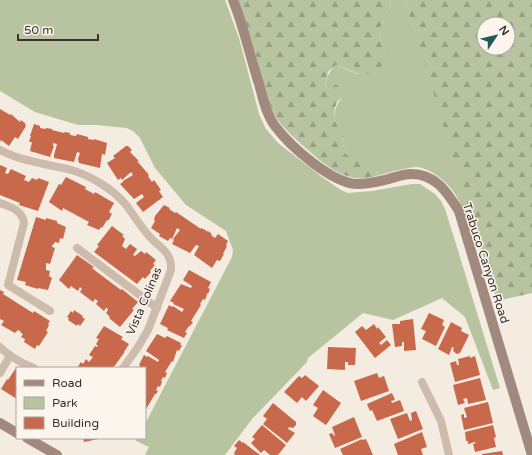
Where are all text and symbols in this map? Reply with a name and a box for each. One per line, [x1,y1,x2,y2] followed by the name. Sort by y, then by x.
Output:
[18,16,98,42] scale bar
[476,16,516,56] north arrow
[24,23,53,37] text: 50 m
[496,23,512,38] text: N
[460,201,512,325] street label: Trabuco Canyon Road
[123,265,165,337] street label: Vista Colinas
[16,367,146,439] legend
[52,376,82,390] text: Road
[52,396,78,410] text: Park
[52,416,99,430] text: Building

